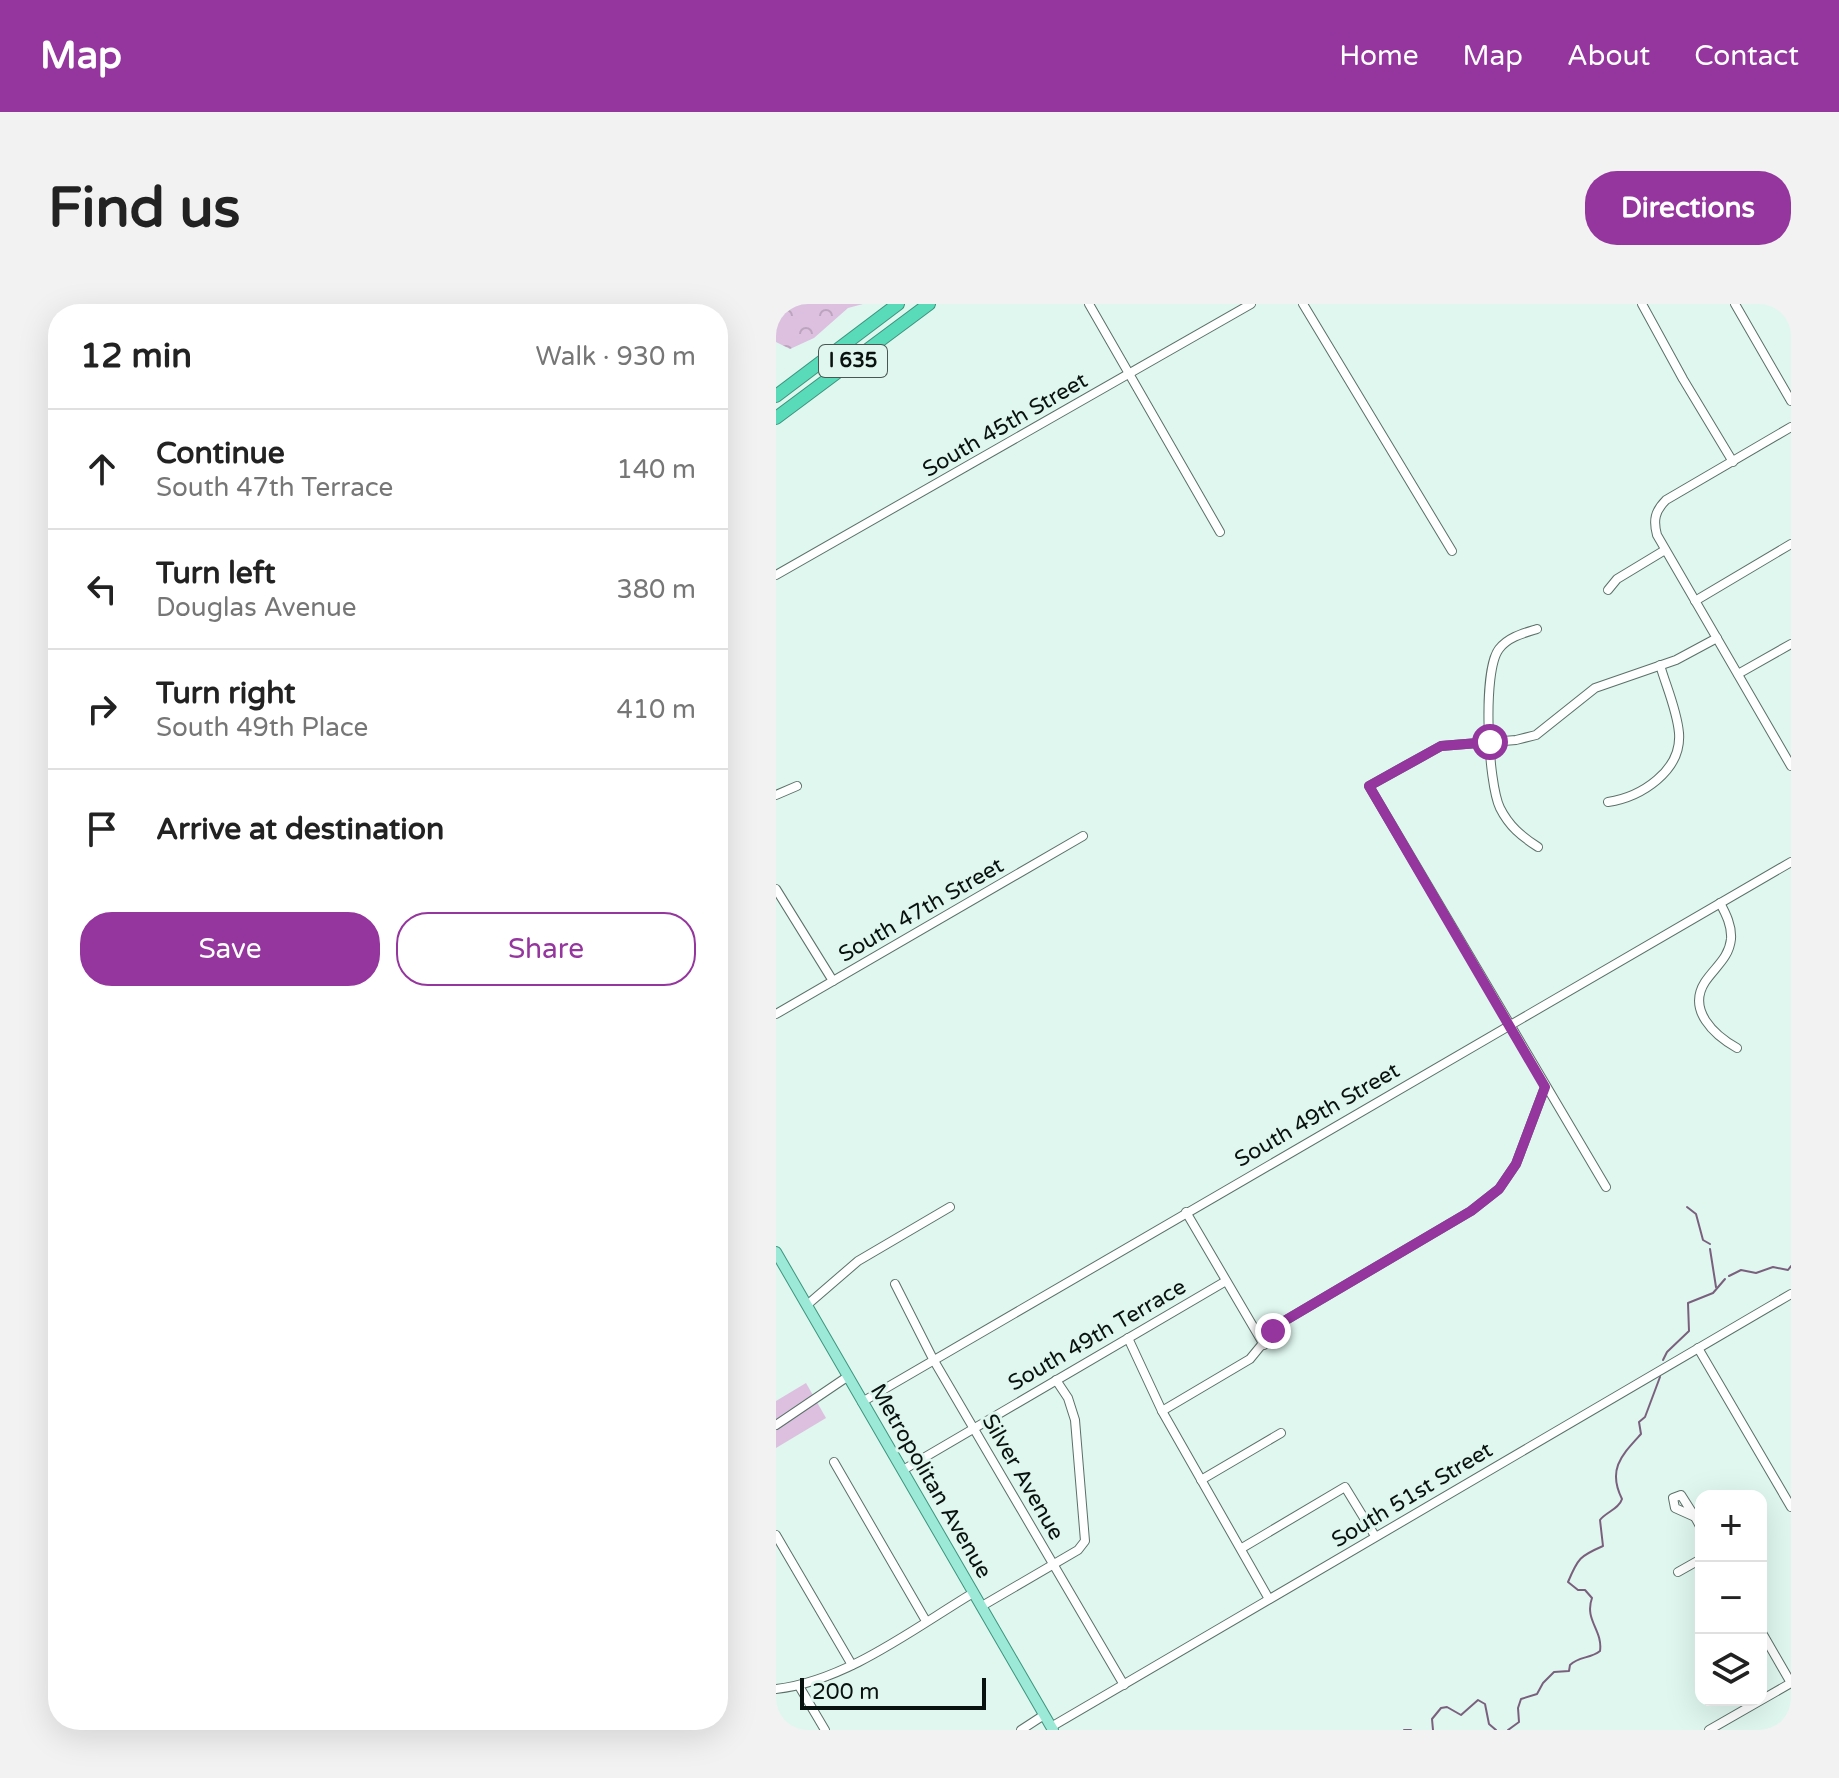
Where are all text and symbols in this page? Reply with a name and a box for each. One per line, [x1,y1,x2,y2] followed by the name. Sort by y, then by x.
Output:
[40,33,122,79] text: Map
[1339,39,1419,73] text: Home
[1463,39,1523,73] text: Map
[1567,39,1650,73] text: About
[1694,39,1799,73] text: Contact
[1585,171,1791,245] button: Directions
[48,175,240,242] text: Find us
[80,336,192,377] text: 12 min
[536,341,696,372] text: Walk · 930 m
[819,345,887,377] road number: I 635
[918,367,1092,483] street label: South 45th Street
[156,435,285,472] text: Continue
[80,447,124,491] icon: ahead
[616,454,696,485] text: 140 m
[156,472,393,503] text: South 47th Terrace
[156,555,275,592] text: Turn left
[80,567,124,611] icon: left
[616,574,696,605] text: 380 m
[156,592,356,623] text: Douglas Avenue
[156,675,296,712] text: Turn right
[80,687,124,731] icon: right
[616,694,696,725] text: 410 m
[156,712,368,743] text: South 49th Place
[1472,724,1508,760] route start
[80,807,124,851] icon: arrive
[156,811,444,848] text: Arrive at destination
[834,852,1008,968] street label: South 47th Street
[80,912,380,986] button: Save
[396,912,696,986] button: Share
[1230,1057,1404,1173] street label: South 49th Street
[1004,1274,1190,1396] street label: South 49th Terrace
[1255,1313,1291,1349] route end
[865,1379,997,1583] street label: Metropolitan Avenue
[976,1409,1070,1545] street label: Silver Avenue
[1327,1437,1497,1553] street label: South 51st Street
[1695,1490,1767,1706] map controls
[1695,1490,1767,1562] button: +
[1695,1562,1767,1634] button: −
[1695,1634,1767,1706] button: layers
[800,1674,986,1710] scale bar
[812,1679,879,1705] text: 200 m

